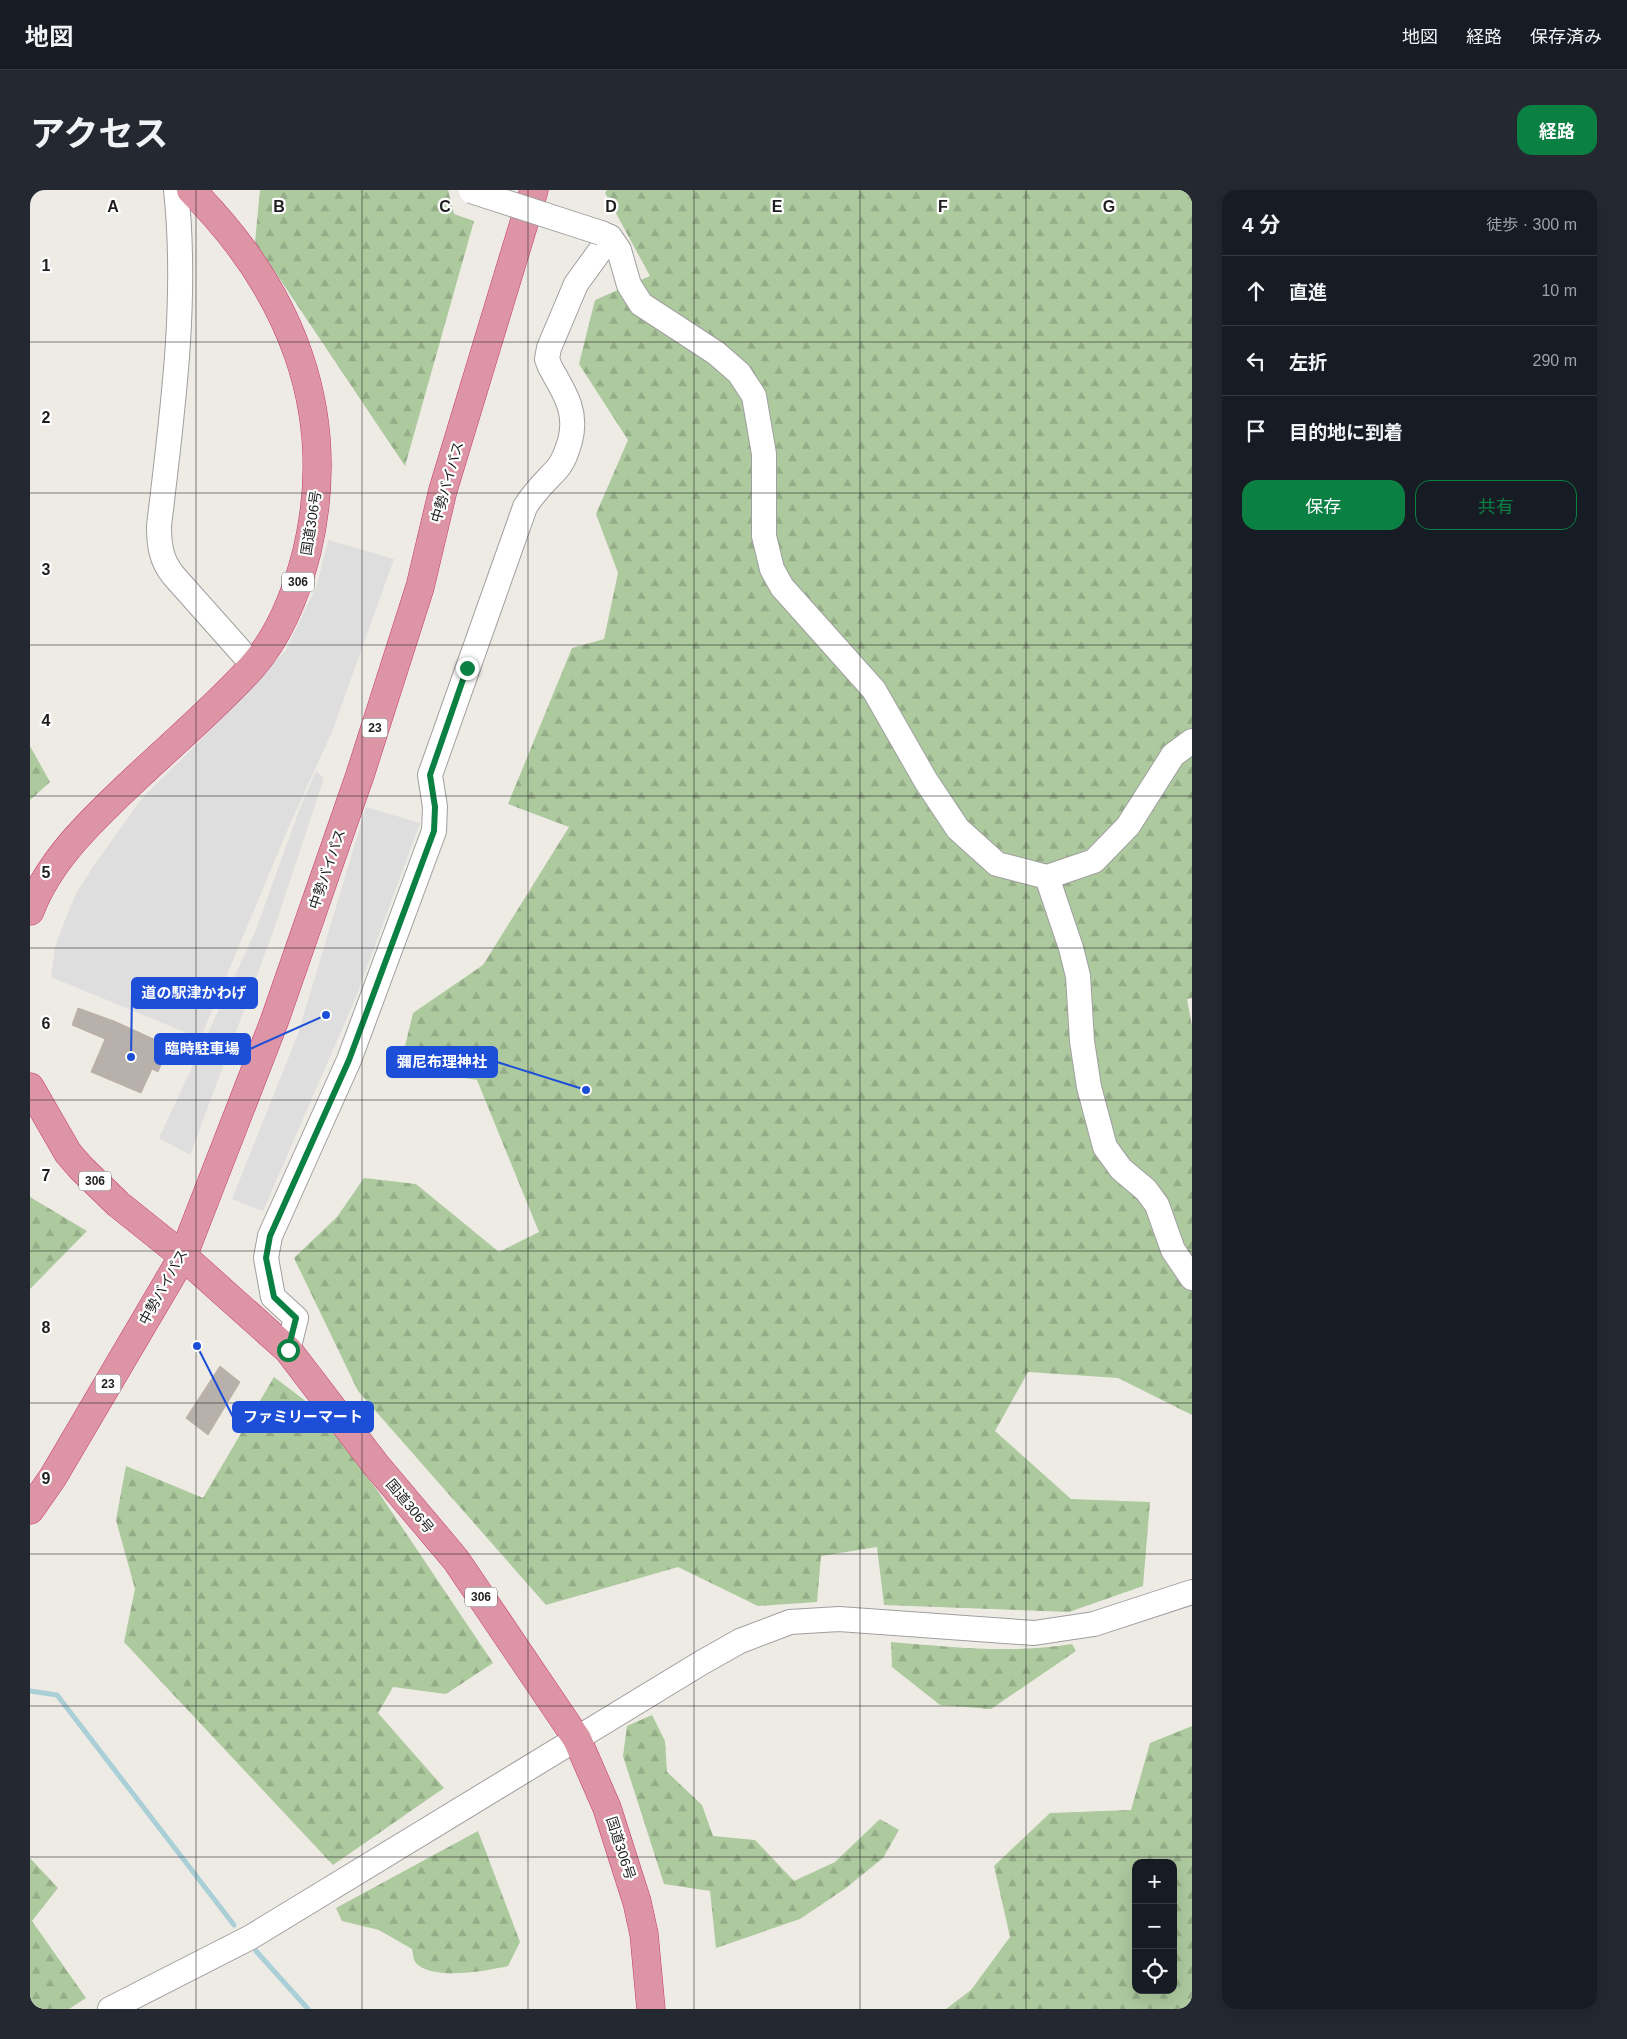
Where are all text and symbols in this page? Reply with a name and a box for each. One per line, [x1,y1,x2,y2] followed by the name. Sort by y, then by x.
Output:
[25,23,73,50] text: 地図
[1402,27,1438,47] text: 地図
[1466,27,1502,47] text: 経路
[1530,27,1602,47] text: 保存済み
[1517,105,1597,155] button: 経路
[30,114,168,153] text: アクセス
[107,198,119,215] text: A
[273,198,285,215] text: B
[439,198,451,215] text: C
[605,198,617,215] text: D
[772,198,783,215] text: E
[938,198,948,215] text: F
[1103,198,1115,215] text: G
[1242,213,1281,236] text: 4 分
[1486,216,1577,233] text: 徒歩 · 300 m
[42,257,51,274] text: 1
[1242,277,1270,305] icon: ahead
[1289,282,1327,303] text: 直進
[1541,282,1577,299] text: 10 m
[1242,347,1270,375] icon: left
[1289,352,1327,373] text: 左折
[1533,352,1577,369] text: 290 m
[42,409,51,426] text: 2
[1242,417,1270,445] icon: arrive
[1289,422,1403,443] text: 目的地に到着
[428,440,466,524] street label: 中勢バイパス
[1242,480,1405,530] button: 保存
[1415,480,1577,530] button: 共有
[298,489,324,557] street label: 国道306号
[42,561,51,578] text: 3
[282,572,314,592] road number: 306
[456,657,479,680] route end
[42,712,51,729] text: 4
[362,718,388,738] road number: 23
[306,827,348,911] street label: 中勢バイパス
[42,864,51,881] text: 5
[132,978,257,1008] callout: 道の駅津かわげ
[141,984,247,1001] text: 道の駅津かわげ
[42,1015,51,1032] text: 6
[155,1034,250,1064] callout: 臨時駐車場
[164,1040,240,1057] text: 臨時駐車場
[387,1047,497,1077] callout: 彌尼布理神社
[397,1053,487,1070] text: 彌尼布理神社
[42,1167,51,1184] text: 7
[79,1171,111,1190] road number: 306
[136,1247,190,1327] street label: 中勢バイパス
[42,1319,51,1336] text: 8
[277,1339,300,1362] route start
[96,1374,120,1394] road number: 23
[233,1402,373,1432] callout: ファミリーマート
[243,1408,363,1425] text: ファミリーマート
[42,1470,51,1487] text: 9
[383,1476,437,1536] street label: 国道306号
[465,1588,497,1606] road number: 306
[603,1814,639,1882] street label: 国道306号
[1132,1859,1177,1994] map controls
[1132,1859,1177,1904] button: +
[1132,1904,1177,1949] button: −
[1132,1949,1177,1994] button: locate

